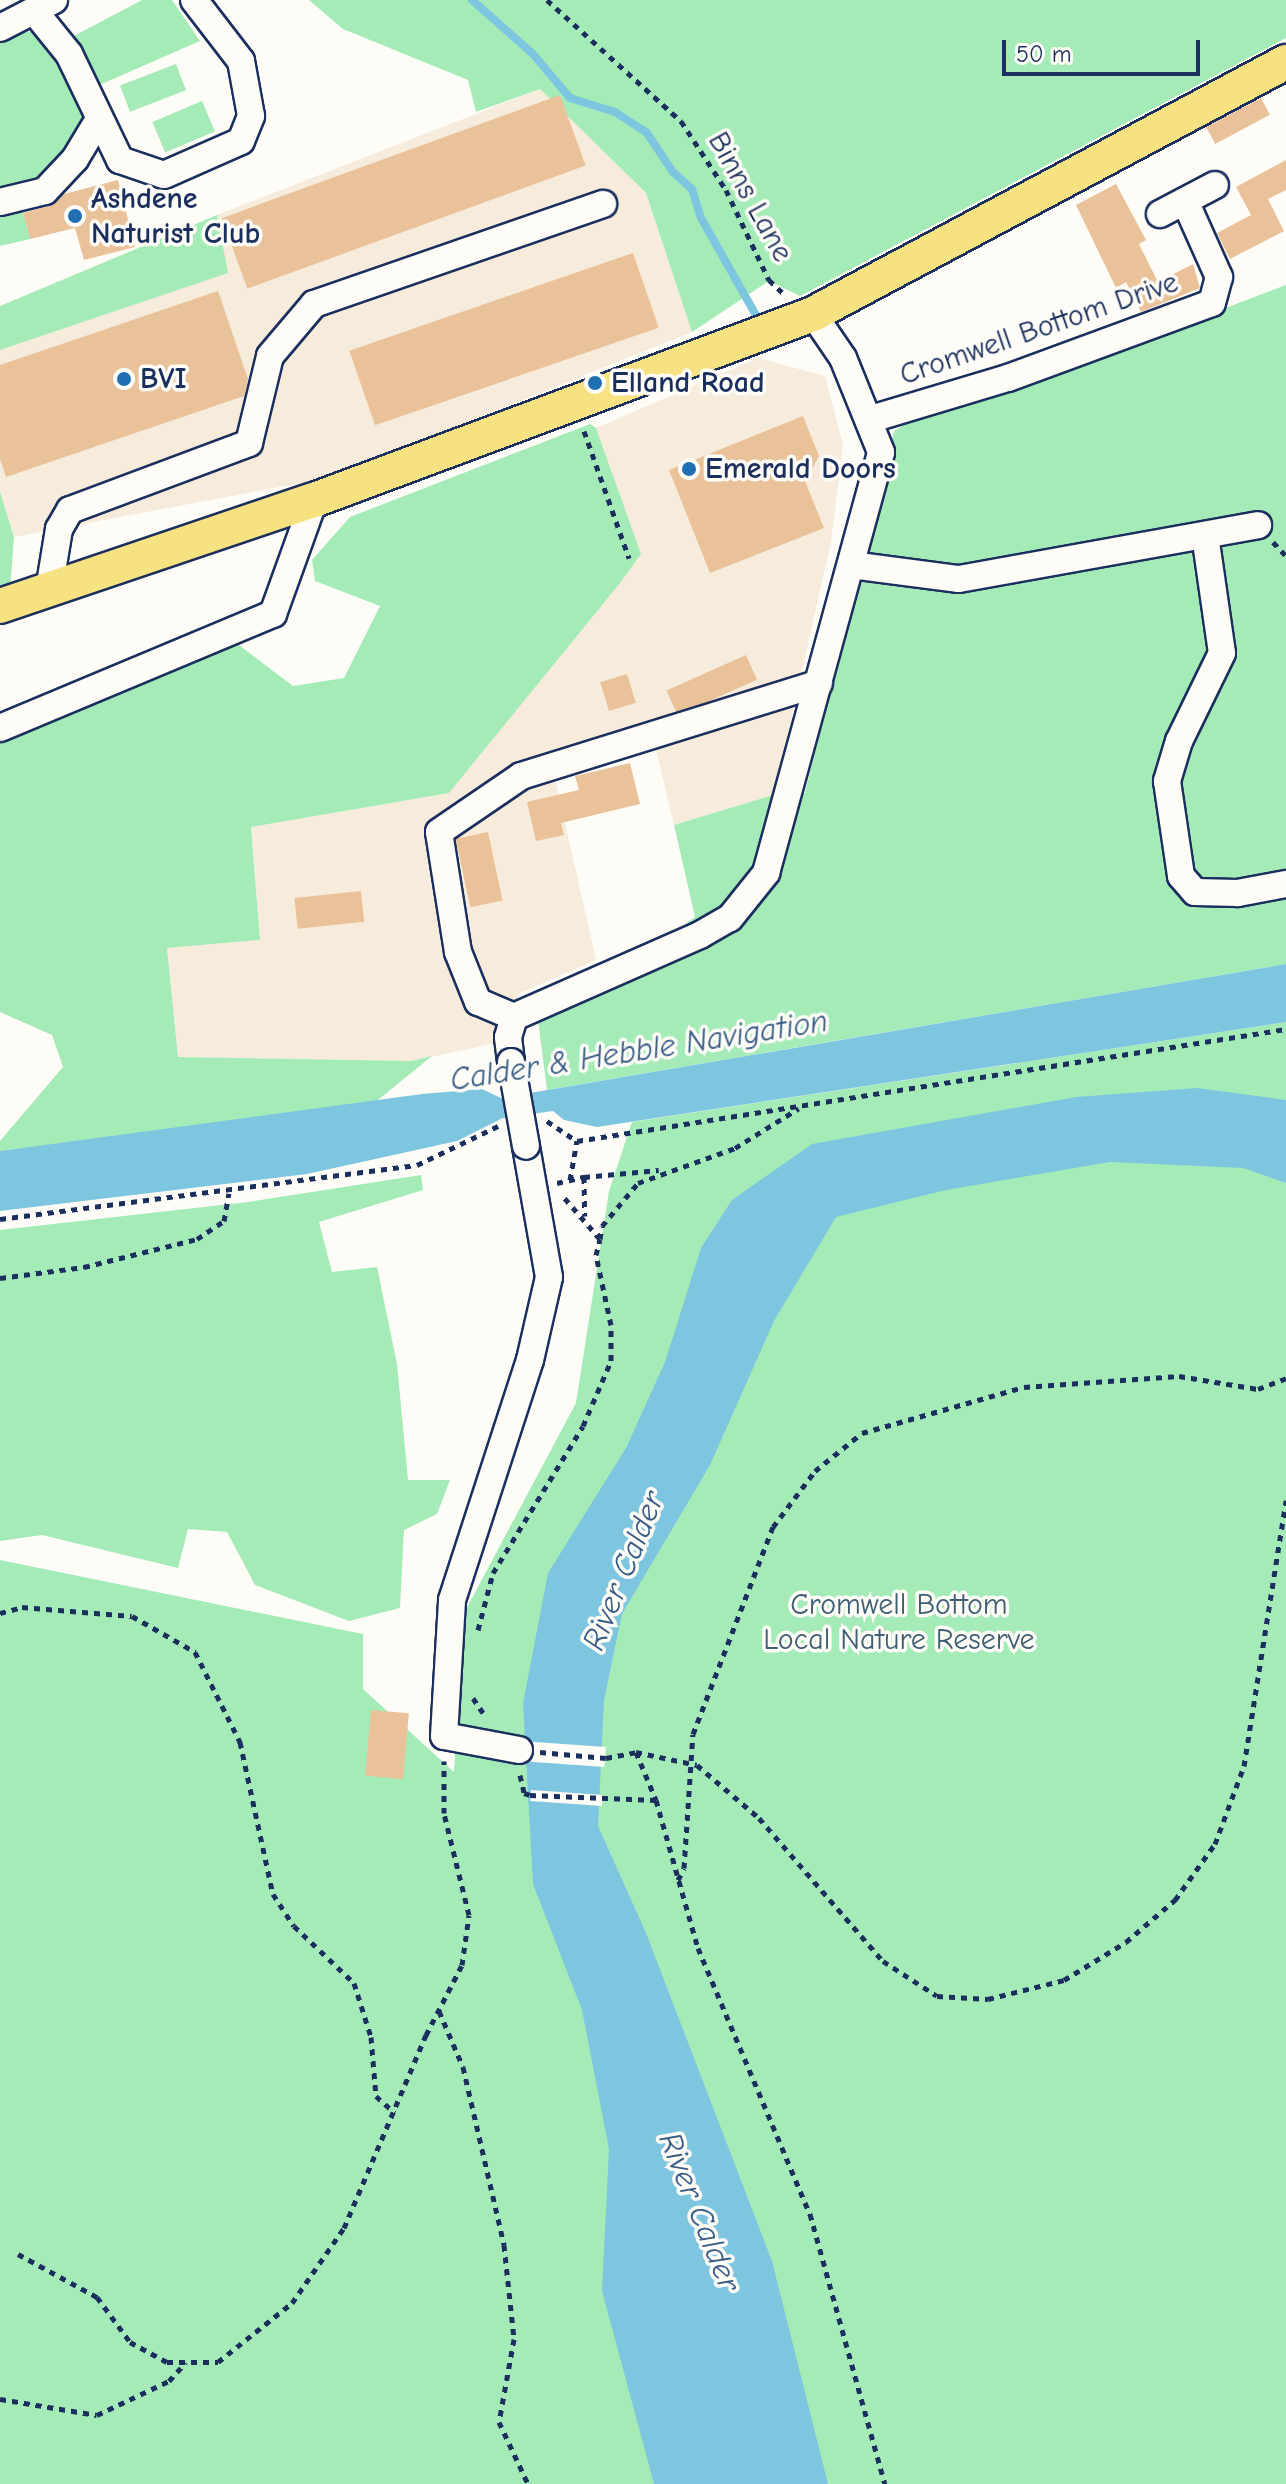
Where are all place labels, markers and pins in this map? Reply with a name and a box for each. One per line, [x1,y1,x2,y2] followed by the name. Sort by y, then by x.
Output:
[91,181,260,252] place label: Ashdene Naturist Club
[66,207,84,225] marker: Ashdene Naturist Club
[140,361,187,397] place label: BVI
[611,365,765,401] place label: Elland Road
[115,370,133,388] marker: BVI
[586,374,604,392] marker: Elland Road
[705,451,896,487] place label: Emerald Doors
[680,460,698,478] marker: Emerald Doors

